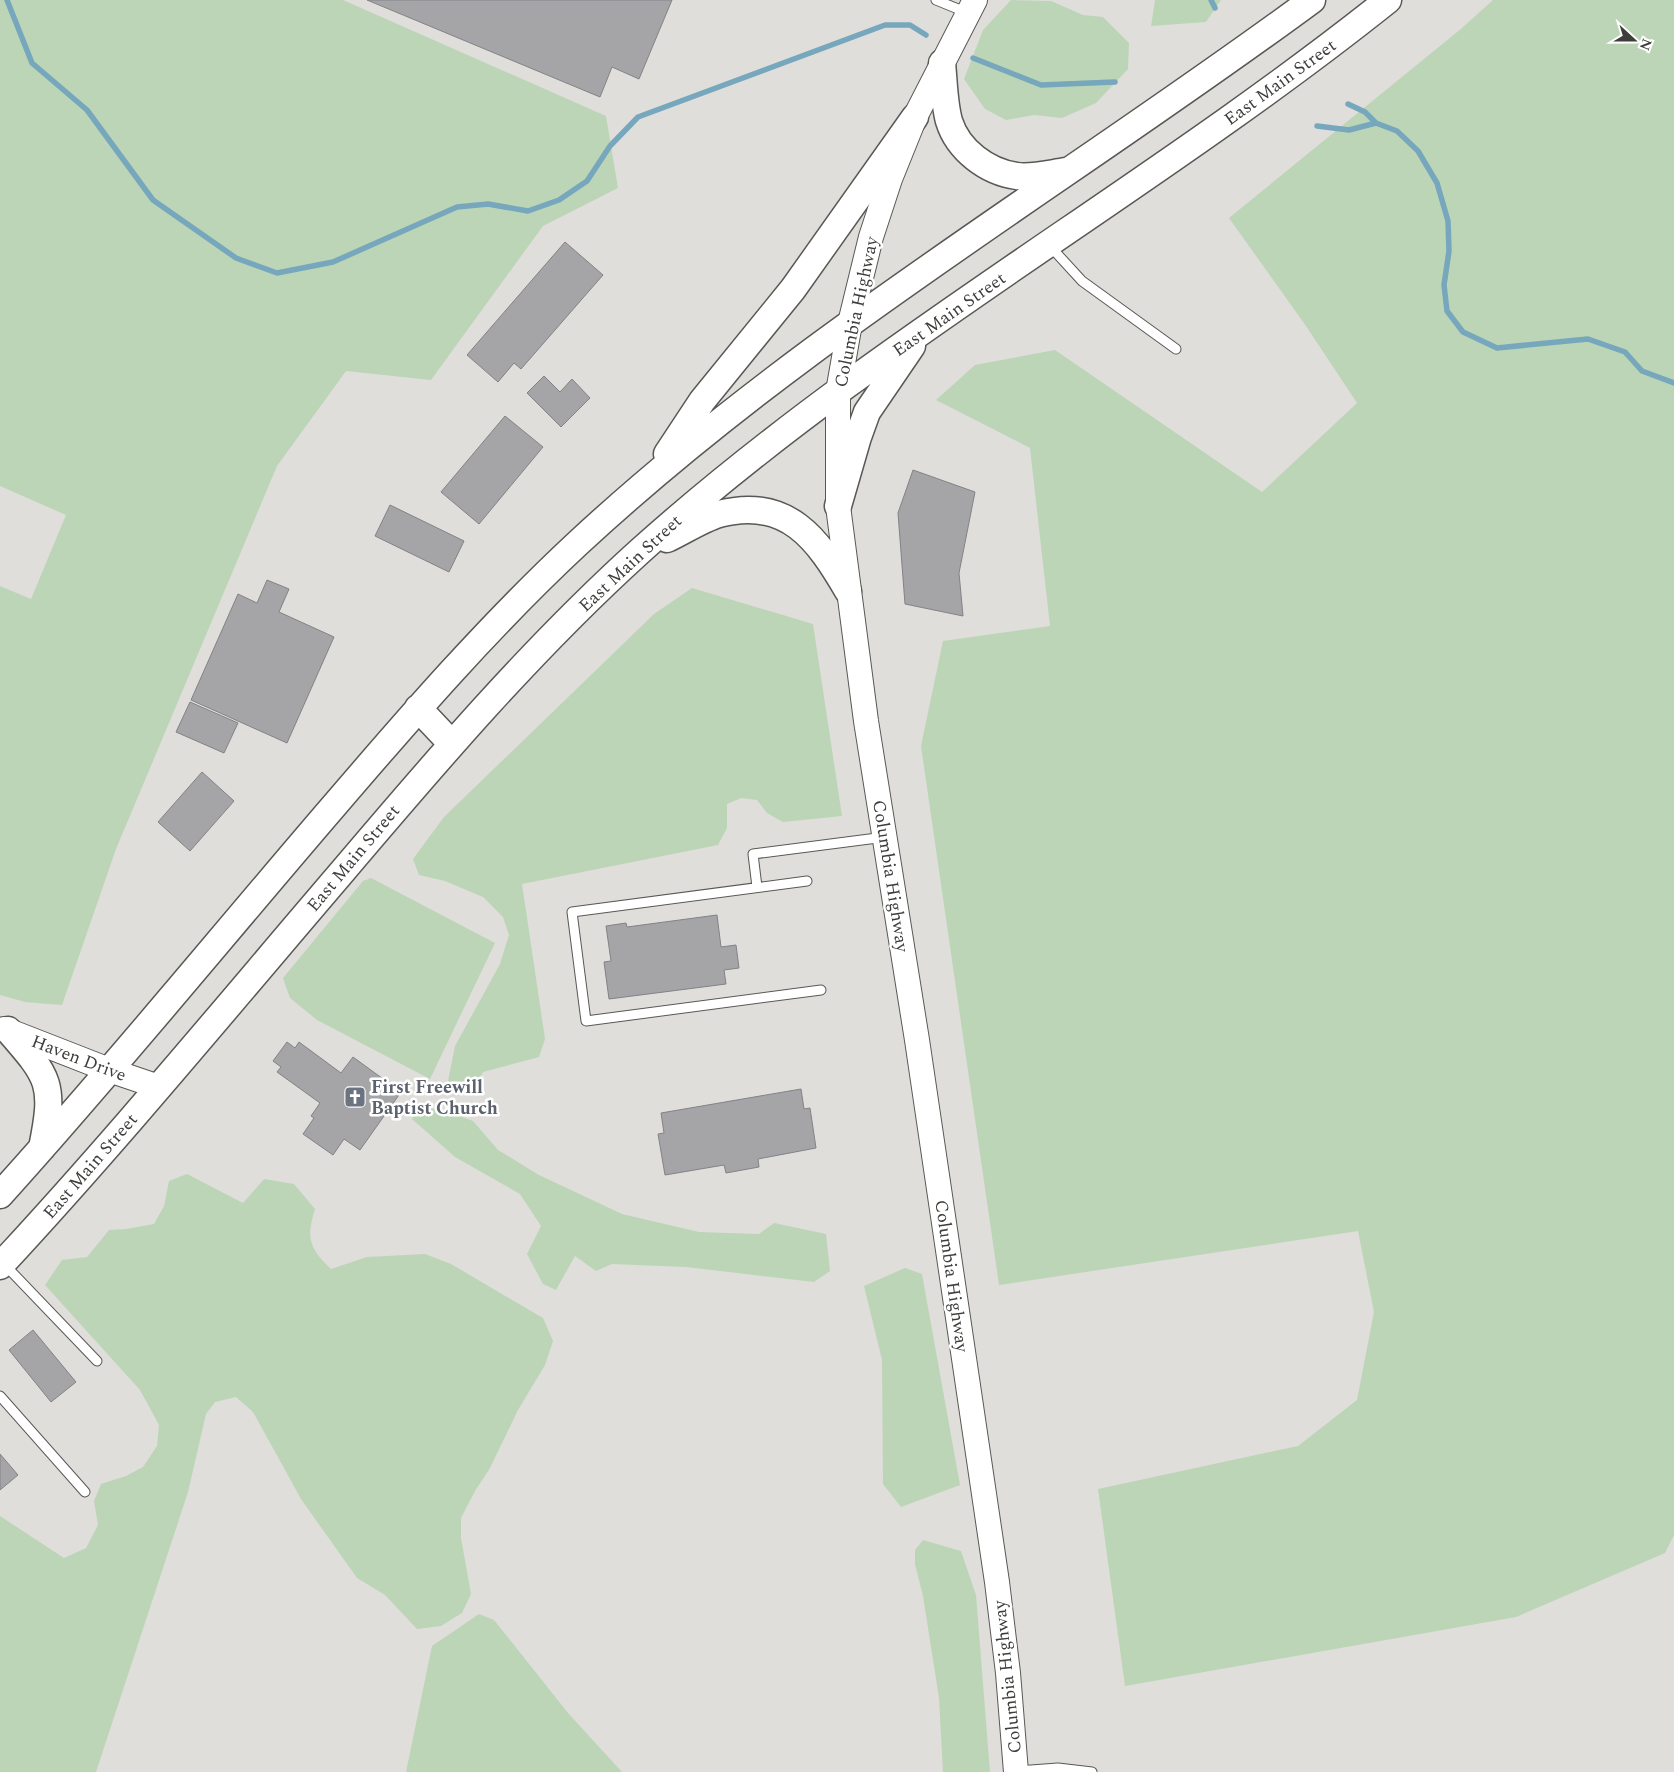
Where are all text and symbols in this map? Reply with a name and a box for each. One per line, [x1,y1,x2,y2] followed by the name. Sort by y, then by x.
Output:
[1609,15,1659,65] north arrow
[1219,32,1342,132] street label: East Main Street
[1634,35,1658,54] text: N
[827,233,886,390] street label: Columbia Highway
[887,265,1011,364] street label: East Main Street
[573,508,688,619] street label: East Main Street
[865,798,916,955] street label: Columbia Highway
[300,799,406,918] street label: East Main Street
[27,1028,130,1089] street label: Haven Drive
[371,1074,498,1122] place label: First Freewill Baptist Church
[343,1085,367,1109] church icon: First Freewill Baptist Church
[37,1107,144,1225] street label: East Main Street
[927,1198,976,1355] street label: Columbia Highway
[986,1598,1029,1755] street label: Columbia Highway

